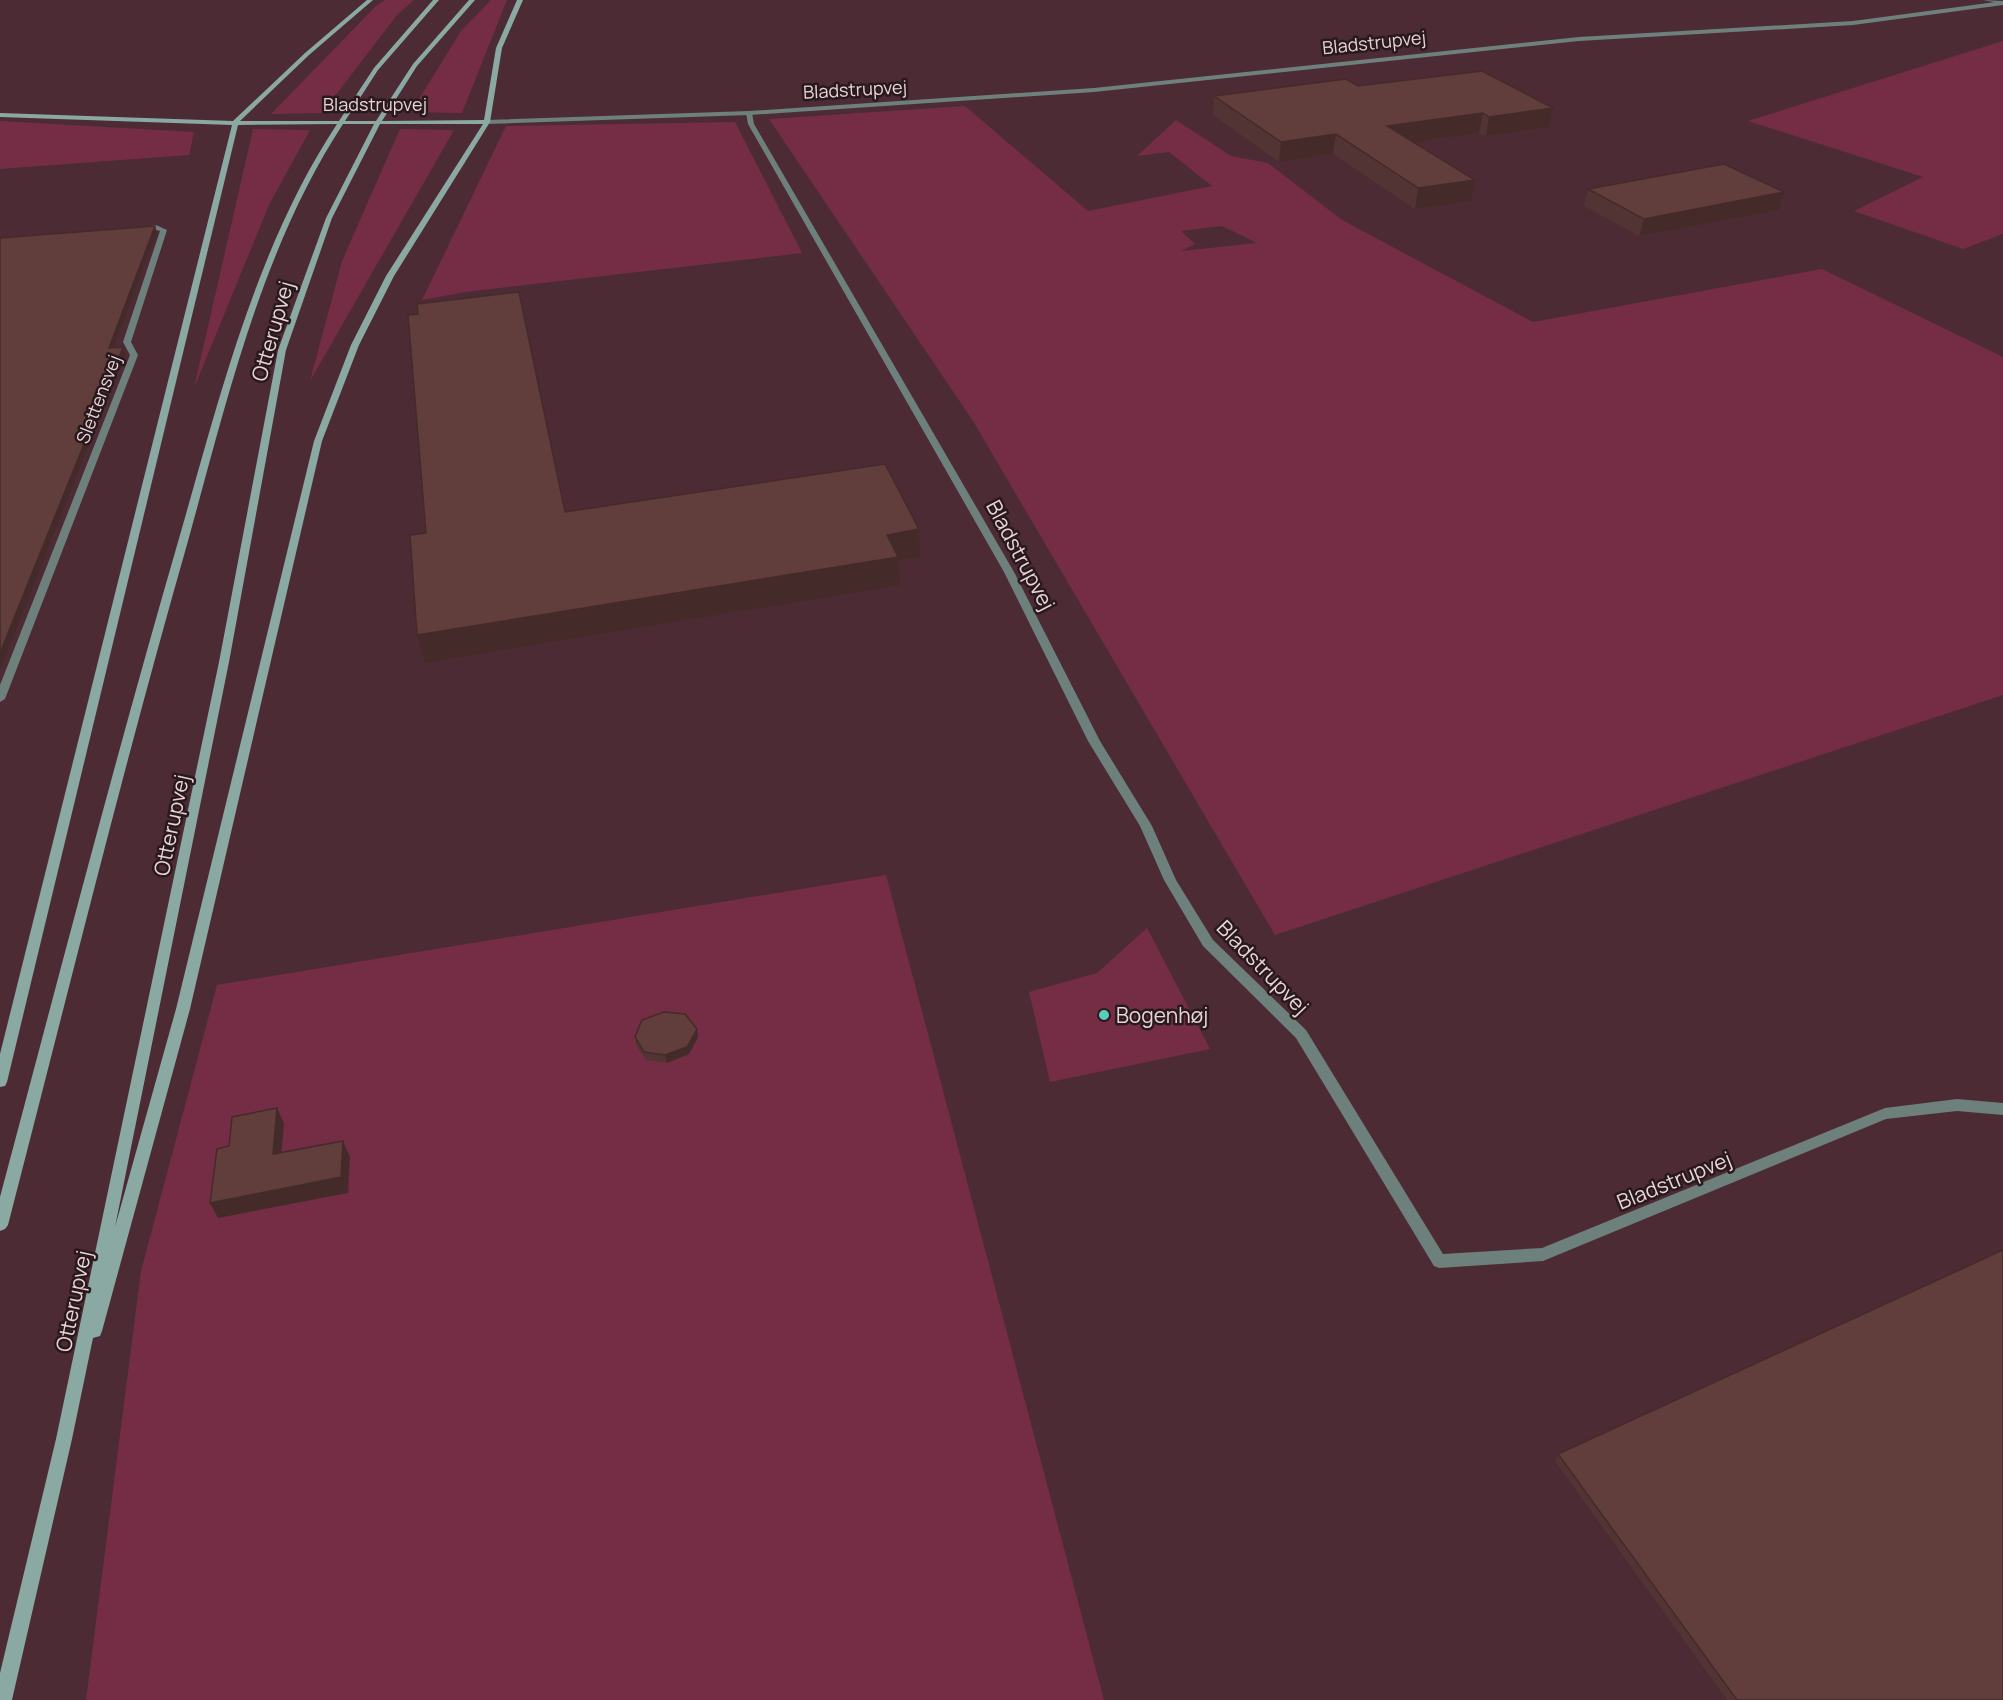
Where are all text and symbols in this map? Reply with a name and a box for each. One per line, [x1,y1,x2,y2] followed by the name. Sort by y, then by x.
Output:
[1321,25,1427,59] street label: Bladstrupvej
[803,74,907,104] street label: Bladstrupvej
[323,92,427,116] street label: Bladstrupvej
[244,278,300,384] street label: Otterupvej
[70,351,126,447] street label: Slettensvej
[980,495,1062,615] street label: Bladstrupvej
[147,772,195,878] street label: Otterupvej
[1211,914,1315,1020] street label: Bladstrupvej
[1116,1001,1208,1029] place label: Bogenhøj
[1097,1008,1111,1022] marker: Bogenhøj
[1613,1144,1735,1216] street label: Bladstrupvej
[49,1248,97,1354] street label: Otterupvej

